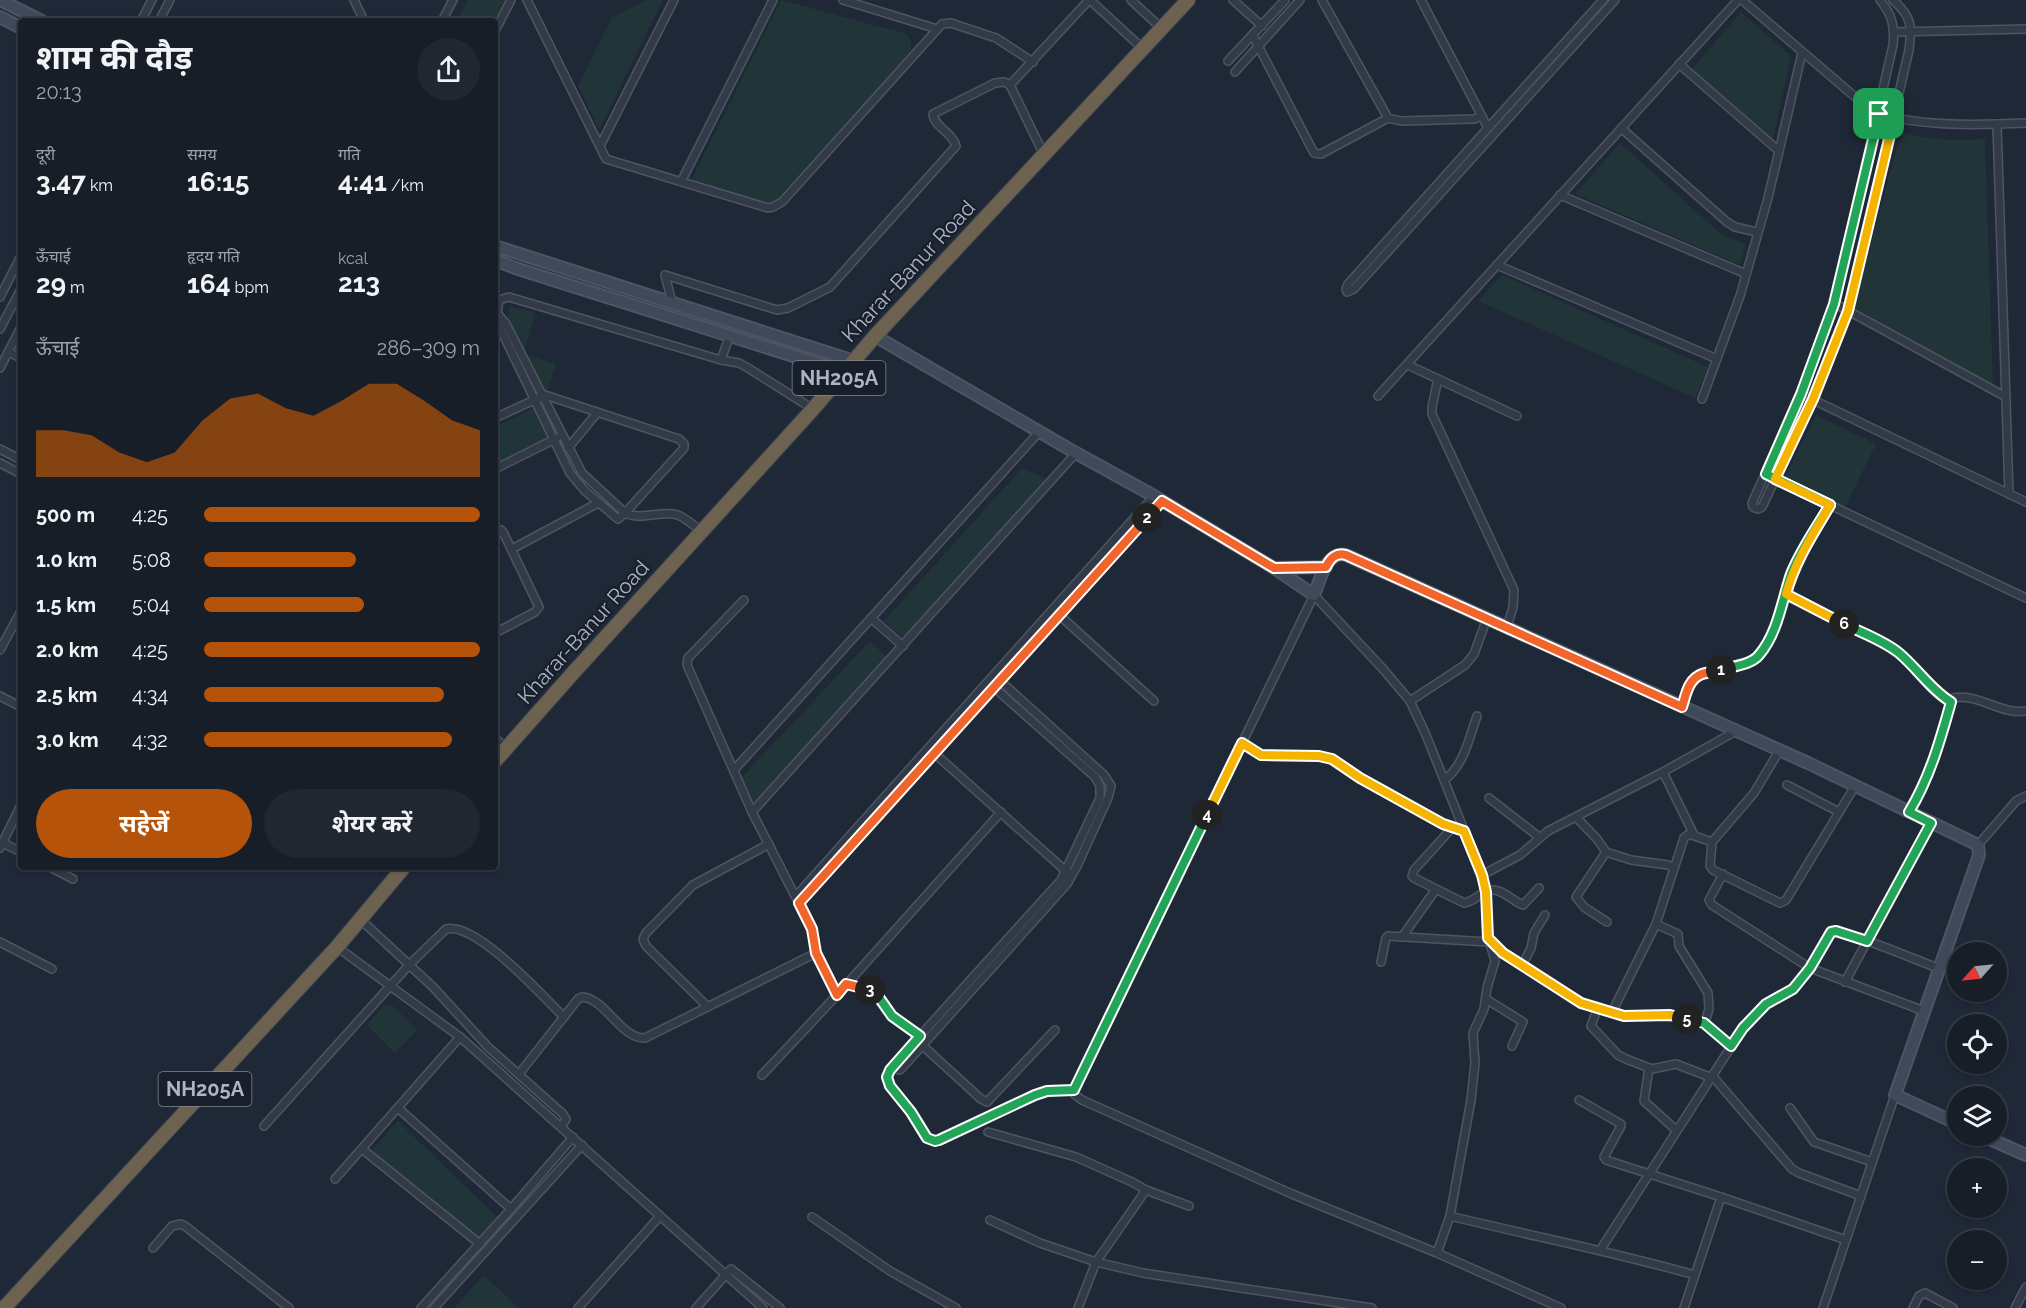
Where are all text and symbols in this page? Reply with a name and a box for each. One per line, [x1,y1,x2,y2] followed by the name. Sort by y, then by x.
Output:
[36,38,192,77] text: शाम की दौड़
[417,38,480,101] button: share
[36,80,82,104] text: 20:13
[1853,88,1904,139] pin
[1862,97,1895,130] icon: arrive
[36,145,55,164] text: दूरी
[187,145,217,164] text: समय
[338,145,360,164] text: गति
[36,167,86,197] text: 3.47
[187,167,249,197] text: 16:15
[338,167,387,197] text: 4:41
[86,176,113,195] text: km
[387,176,424,195] text: /km
[836,195,980,347] street label: Kharar-Banur Road
[36,247,71,266] text: ऊँचाई
[187,247,240,266] text: हृदय गति
[338,249,368,268] text: kcal
[338,268,380,298] text: 213
[36,269,66,299] text: 29
[187,269,230,299] text: 164
[66,278,85,297] text: m
[230,278,269,297] text: bpm
[36,336,79,360] text: ऊँचाई
[377,336,480,360] text: 286–309 m
[792,361,886,395] road number: NH205A
[36,503,95,527] text: 500 m
[132,503,168,527] text: 4:25
[1132,503,1162,533] pin: 2
[1142,508,1152,527] text: 2
[36,548,97,572] text: 1.0 km
[132,548,171,572] text: 5:08
[512,555,654,709] street label: Kharar-Banur Road
[36,593,96,617] text: 1.5 km
[132,593,170,617] text: 5:04
[1829,609,1859,639] pin: 6
[1839,614,1849,633] text: 6
[36,638,99,662] text: 2.0 km
[132,638,168,662] text: 4:25
[1706,655,1736,685] pin: 1
[1717,660,1725,679] text: 1
[36,683,97,707] text: 2.5 km
[132,683,168,707] text: 4:34
[36,728,99,752] text: 3.0 km
[132,728,168,752] text: 4:32
[36,789,252,858] button: सहेजें
[264,789,480,858] button: शेयर करें
[1192,800,1222,830] pin: 4
[1202,805,1212,824] text: 4
[1947,942,2007,1002] north arrow
[1947,942,2007,1290] map controls
[855,975,885,1005] pin: 3
[866,980,874,999] text: 3
[1672,1004,1702,1034] pin: 5
[1683,1009,1691,1028] text: 5
[1947,1014,2007,1074] button: locate
[158,1072,252,1106] road number: NH205A
[1947,1086,2007,1146] button: layers
[1947,1158,2007,1218] button: +
[1947,1230,2007,1290] button: −

